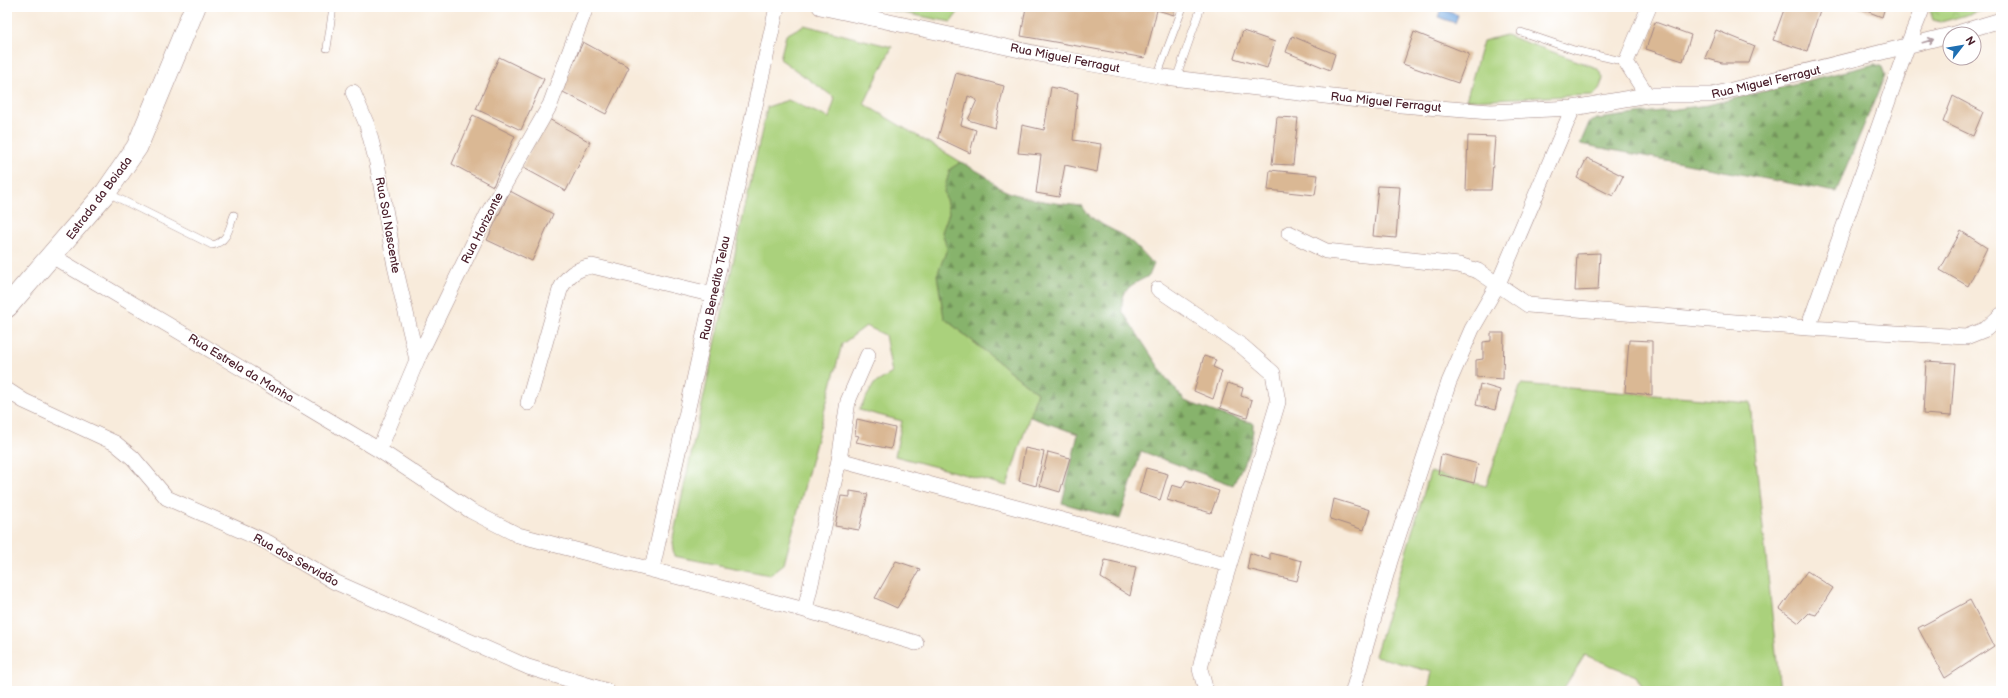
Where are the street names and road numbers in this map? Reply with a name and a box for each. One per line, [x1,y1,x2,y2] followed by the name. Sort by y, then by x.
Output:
[1009,40,1121,77] street label: Rua Miguel Ferragut
[1710,63,1822,102] street label: Rua Miguel Ferragut
[1330,89,1442,116] street label: Rua Miguel Ferragut
[63,153,136,243] street label: Estrada da Boiada
[372,176,403,274] street label: Rua Sol Nascente
[458,190,507,266] street label: Rua Horizonte
[697,235,734,342] street label: Rua Benedito Telau
[185,331,297,406] street label: Rua Estrela da Manha
[250,531,341,590] street label: Rua dos Servidão

